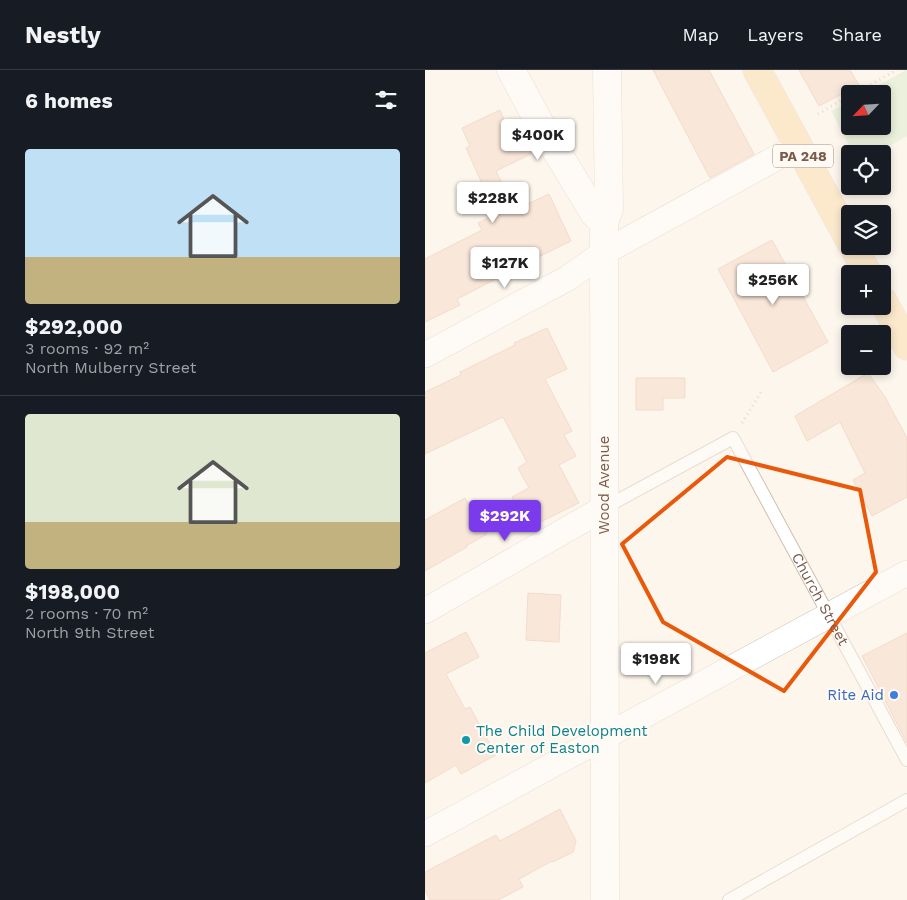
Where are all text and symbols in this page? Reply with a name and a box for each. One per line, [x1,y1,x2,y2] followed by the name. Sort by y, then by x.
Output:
[25,21,101,49] text: Nestly
[682,24,719,45] text: Map
[747,24,804,45] text: Layers
[832,24,882,45] text: Share
[841,85,891,135] north arrow
[841,85,891,375] map controls
[372,86,400,114] icon: filters
[25,88,113,113] text: 6 homes
[503,118,573,161] pin: $400K
[512,125,564,144] text: $400K
[773,144,833,168] road number: PA 248
[841,145,891,195] button: locate
[168,181,258,271] icon: home
[458,182,528,224] pin: $228K
[468,188,518,207] text: $228K
[841,205,891,255] button: layers
[470,246,540,289] pin: $127K
[481,253,529,272] text: $127K
[738,264,808,306] pin: $256K
[841,265,891,315] button: +
[748,270,798,289] text: $256K
[25,314,123,339] text: $292,000
[841,325,891,375] button: −
[25,339,149,358] text: 3 rooms · 92 m²
[25,358,196,377] text: North Mulberry Street
[595,436,613,534] street label: Wood Avenue
[168,447,258,537] icon: home
[470,500,540,542] pin: $292K
[480,506,530,525] text: $292K
[788,550,853,649] street label: Church Street
[25,579,120,604] text: $198,000
[25,604,148,623] text: 2 rooms · 70 m²
[25,623,154,642] text: North 9th Street
[621,642,691,685] pin: $198K
[632,649,680,668] text: $198K
[827,686,884,704] place label: Rite Aid
[888,689,900,701] marker: Rite Aid
[476,722,648,757] place label: The Child Development Center of Easton
[460,734,472,746] marker: The Child Development Center of Easton

